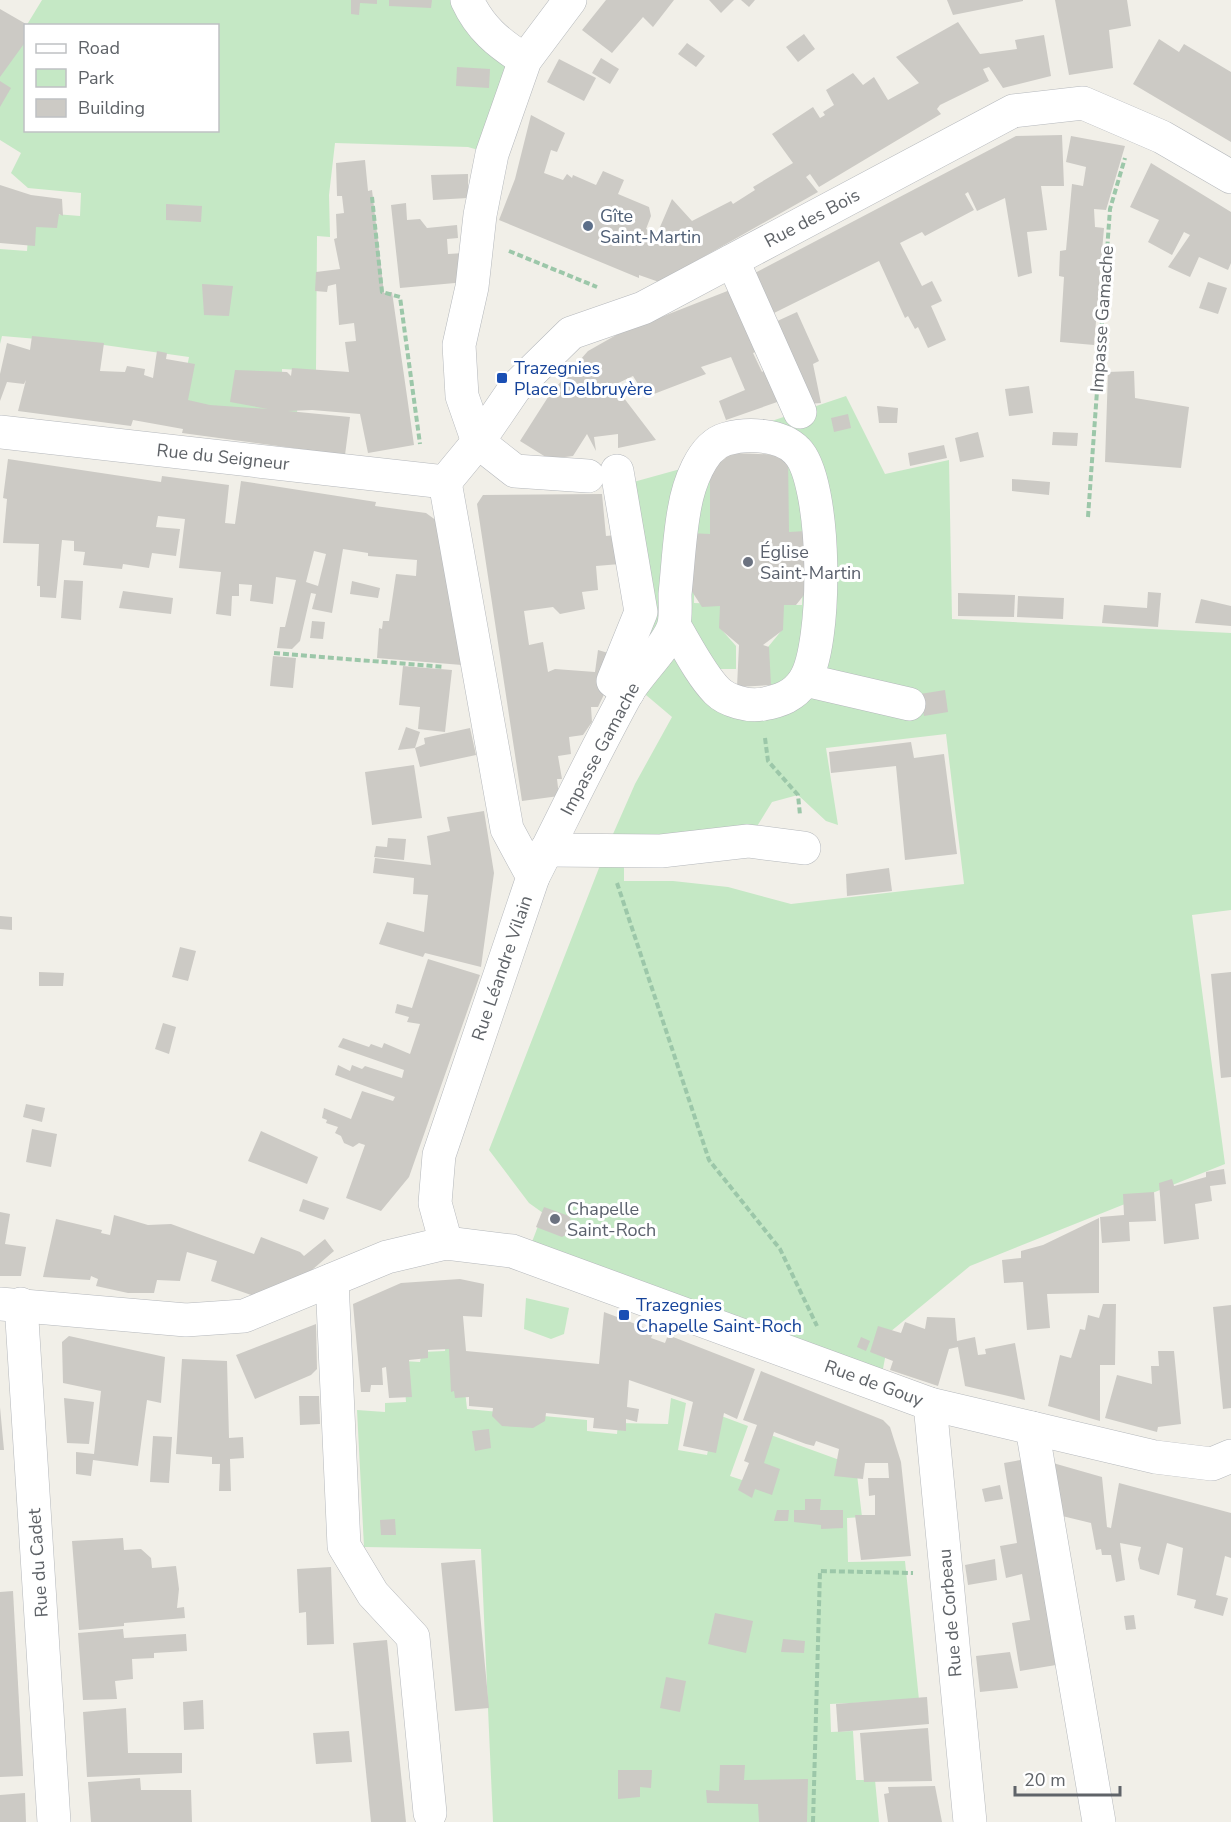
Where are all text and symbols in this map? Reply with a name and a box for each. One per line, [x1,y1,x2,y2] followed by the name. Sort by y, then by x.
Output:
[24,24,219,132] legend
[78,36,120,60] text: Road
[78,66,115,90] text: Park
[78,96,145,120] text: Building
[760,183,864,253] street label: Rue des Bois
[600,204,701,249] place label: Gîte Saint-Martin
[581,219,595,233] marker: Gîte Saint-Martin
[1085,245,1119,393] street label: Impasse Gamache
[514,356,653,401] place label: Trazegnies Place Delbruyère
[495,371,509,385] marker: Trazegnies Place Delbruyère
[155,438,291,476] street label: Rue du Seigneur
[760,540,861,585] place label: Église Saint-Martin
[741,555,755,569] marker: Église Saint-Martin
[555,678,645,820] street label: Impasse Gamache
[466,892,538,1044] street label: Rue Léandre Vilain
[567,1197,656,1242] place label: Chapelle Saint-Roch
[548,1212,562,1226] marker: Chapelle Saint-Roch
[636,1293,802,1338] place label: Trazegnies Chapelle Saint-Roch
[617,1308,631,1322] marker: Trazegnies Chapelle Saint-Roch
[821,1354,927,1412] street label: Rue de Gouy
[22,1507,54,1618] street label: Rue du Cadet
[932,1548,968,1678] street label: Rue de Corbeau
[1015,1759,1120,1797] scale bar
[1024,1768,1066,1792] text: 20 m

